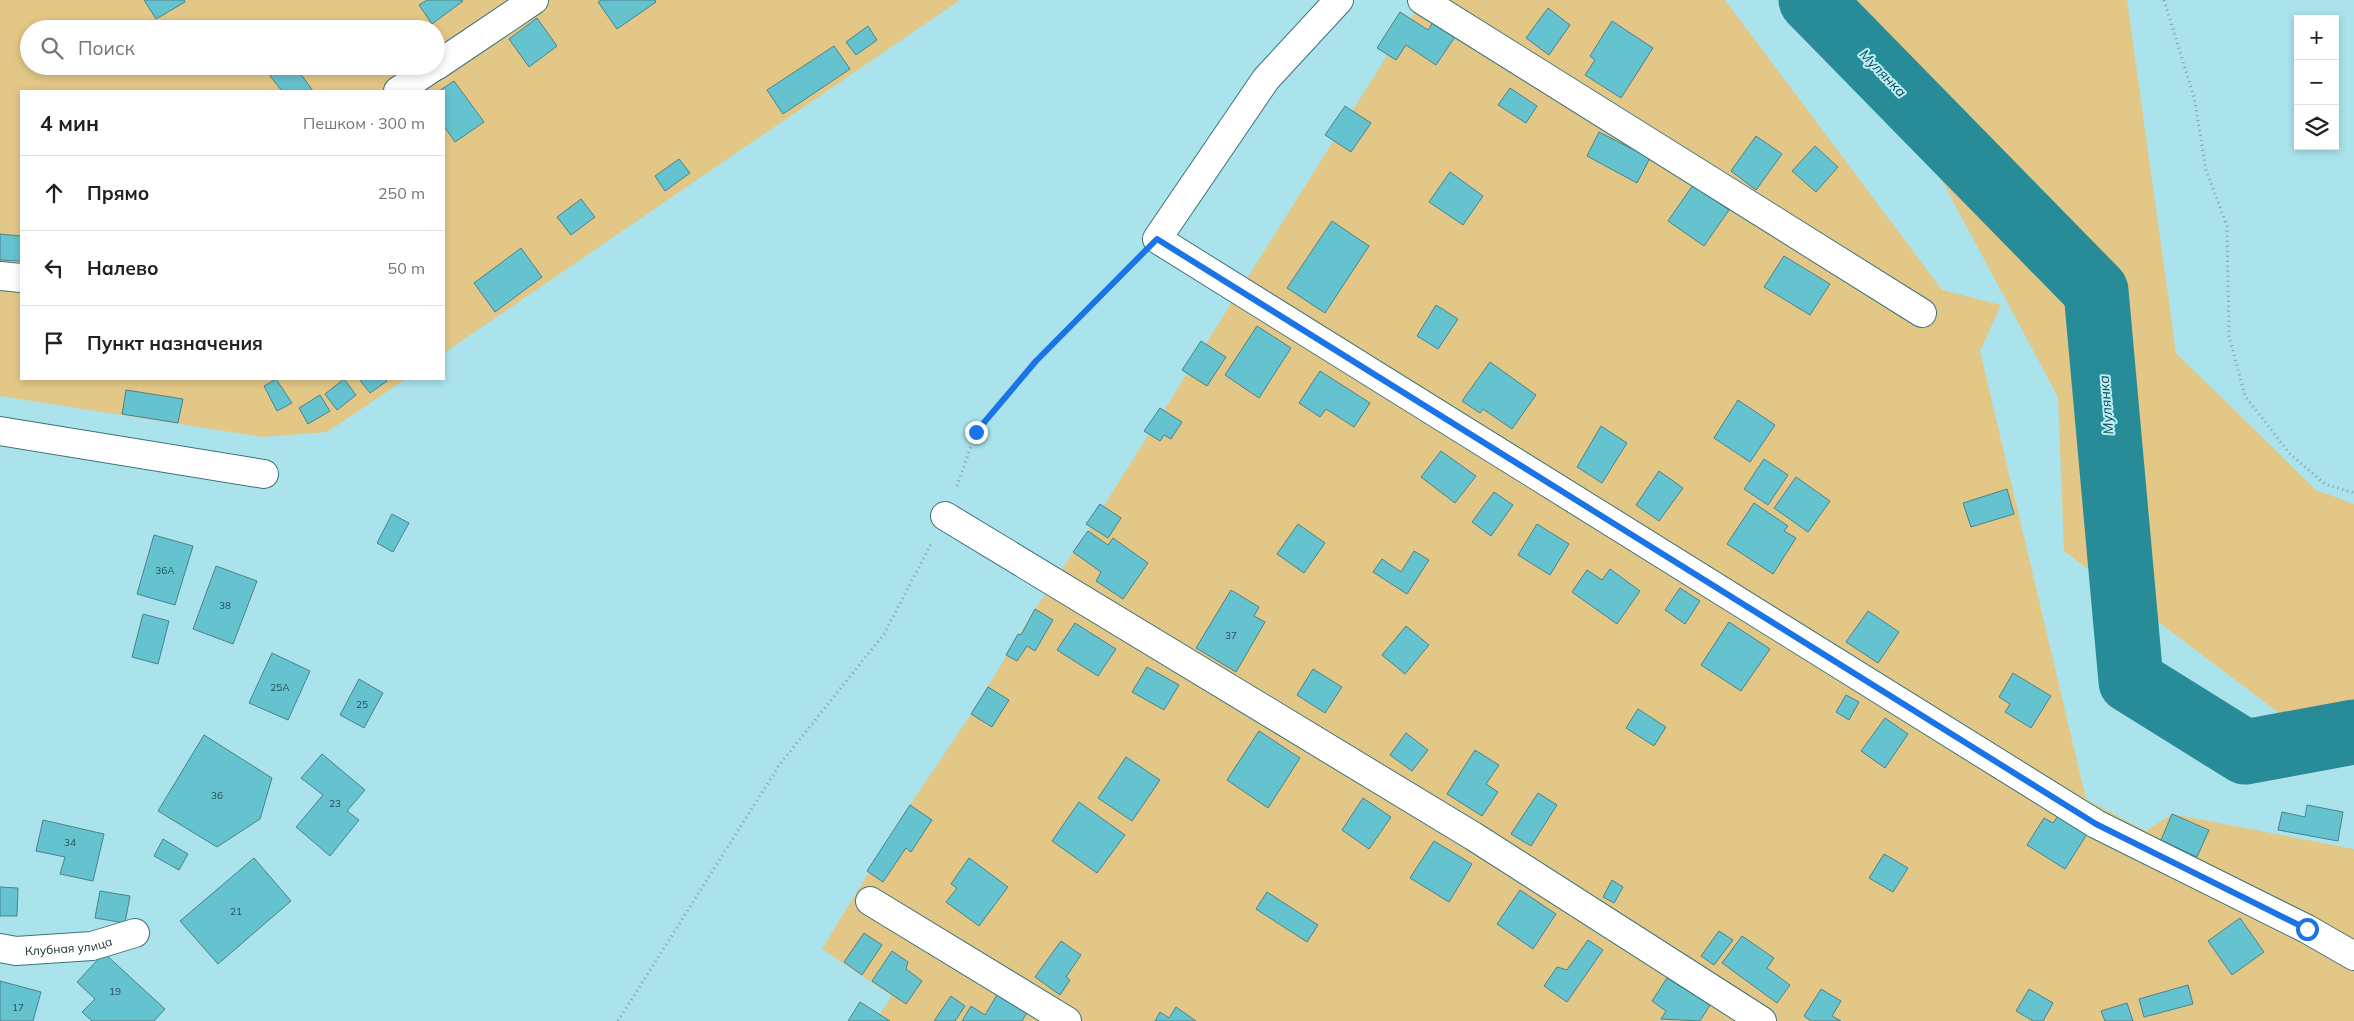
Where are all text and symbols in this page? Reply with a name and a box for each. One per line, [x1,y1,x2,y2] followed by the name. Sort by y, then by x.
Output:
[2294,15,2339,150] map controls
[2294,15,2339,60] button: +
[20,20,445,75] search box
[38,34,66,62] icon: search
[78,36,135,60] text: Поиск
[1856,45,1910,101] water label: Мулянка
[2294,60,2339,105] button: −
[2294,105,2339,150] button: layers
[40,110,99,136] text: 4 мин
[303,113,425,133] text: Пешком · 300 m
[40,179,68,207] icon: ahead
[87,181,149,205] text: Прямо
[378,183,425,203] text: 250 m
[40,254,68,282] icon: left
[87,256,159,280] text: Налево
[388,258,425,278] text: 50 m
[40,329,68,357] icon: arrive
[87,331,263,355] text: Пункт назначения
[2094,374,2118,435] water label: Мулянка
[965,421,988,444] route end
[155,564,175,577] house number: 36А
[219,599,231,612] house number: 38
[1225,629,1237,642] house number: 37
[270,681,290,694] house number: 25А
[356,698,368,711] house number: 25
[211,789,223,802] house number: 36
[329,797,341,810] house number: 23
[64,836,76,849] house number: 34
[230,905,242,918] house number: 21
[2296,918,2319,941] route start
[24,933,114,958] street label: Клубная улица
[109,985,121,998] house number: 19
[12,1001,24,1014] house number: 17

